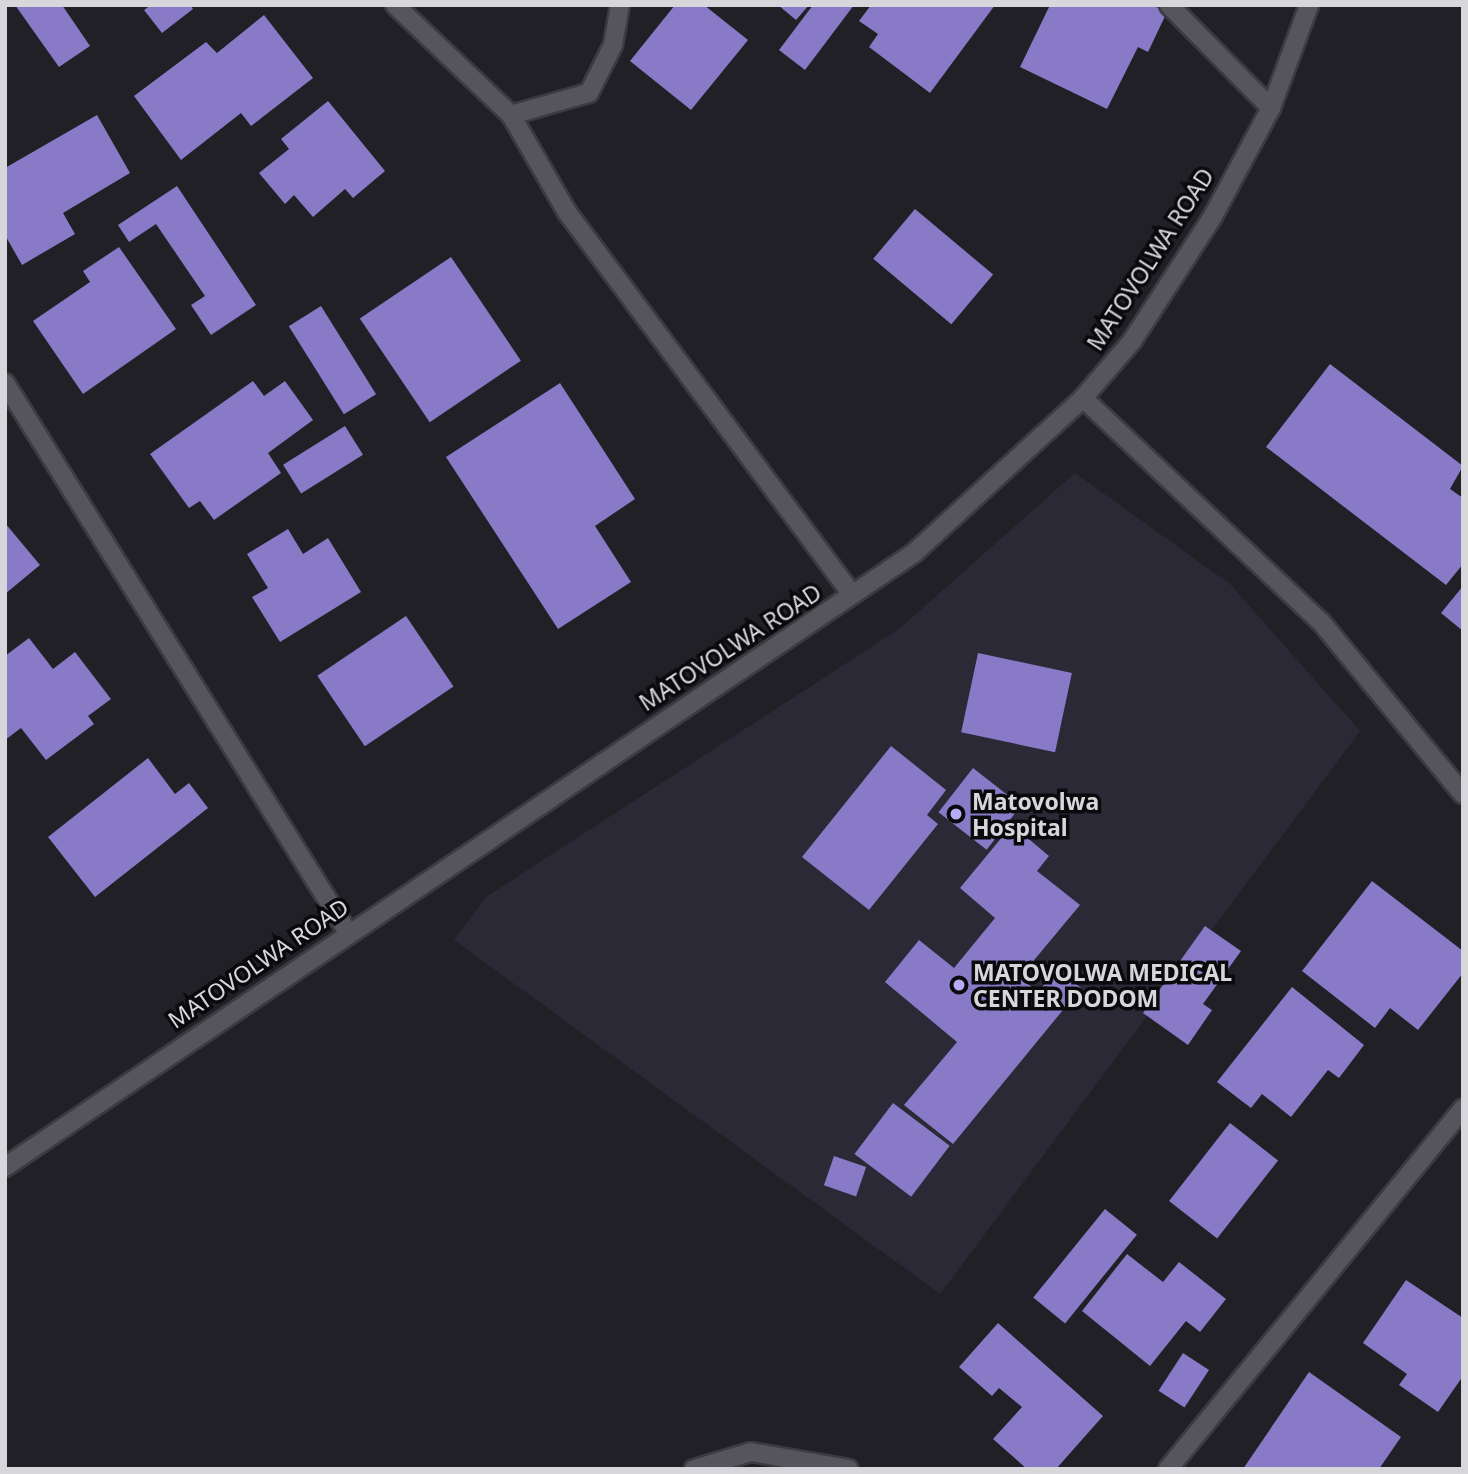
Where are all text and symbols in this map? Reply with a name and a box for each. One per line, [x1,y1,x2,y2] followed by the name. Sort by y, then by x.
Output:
[1081,163,1219,355] street label: MATOVOLWA ROAD
[634,578,826,716] street label: MATOVOLWA ROAD
[972,787,1099,841] place label: Matovolwa Hospital
[946,804,966,824] marker: Matovolwa Hospital
[163,892,353,1034] street label: MATOVOLWA ROAD
[973,958,1232,1012] place label: MATOVOLWA MEDICAL CENTER DODOM
[951,977,967,993] marker: MATOVOLWA MEDICAL CENTER DODOM

